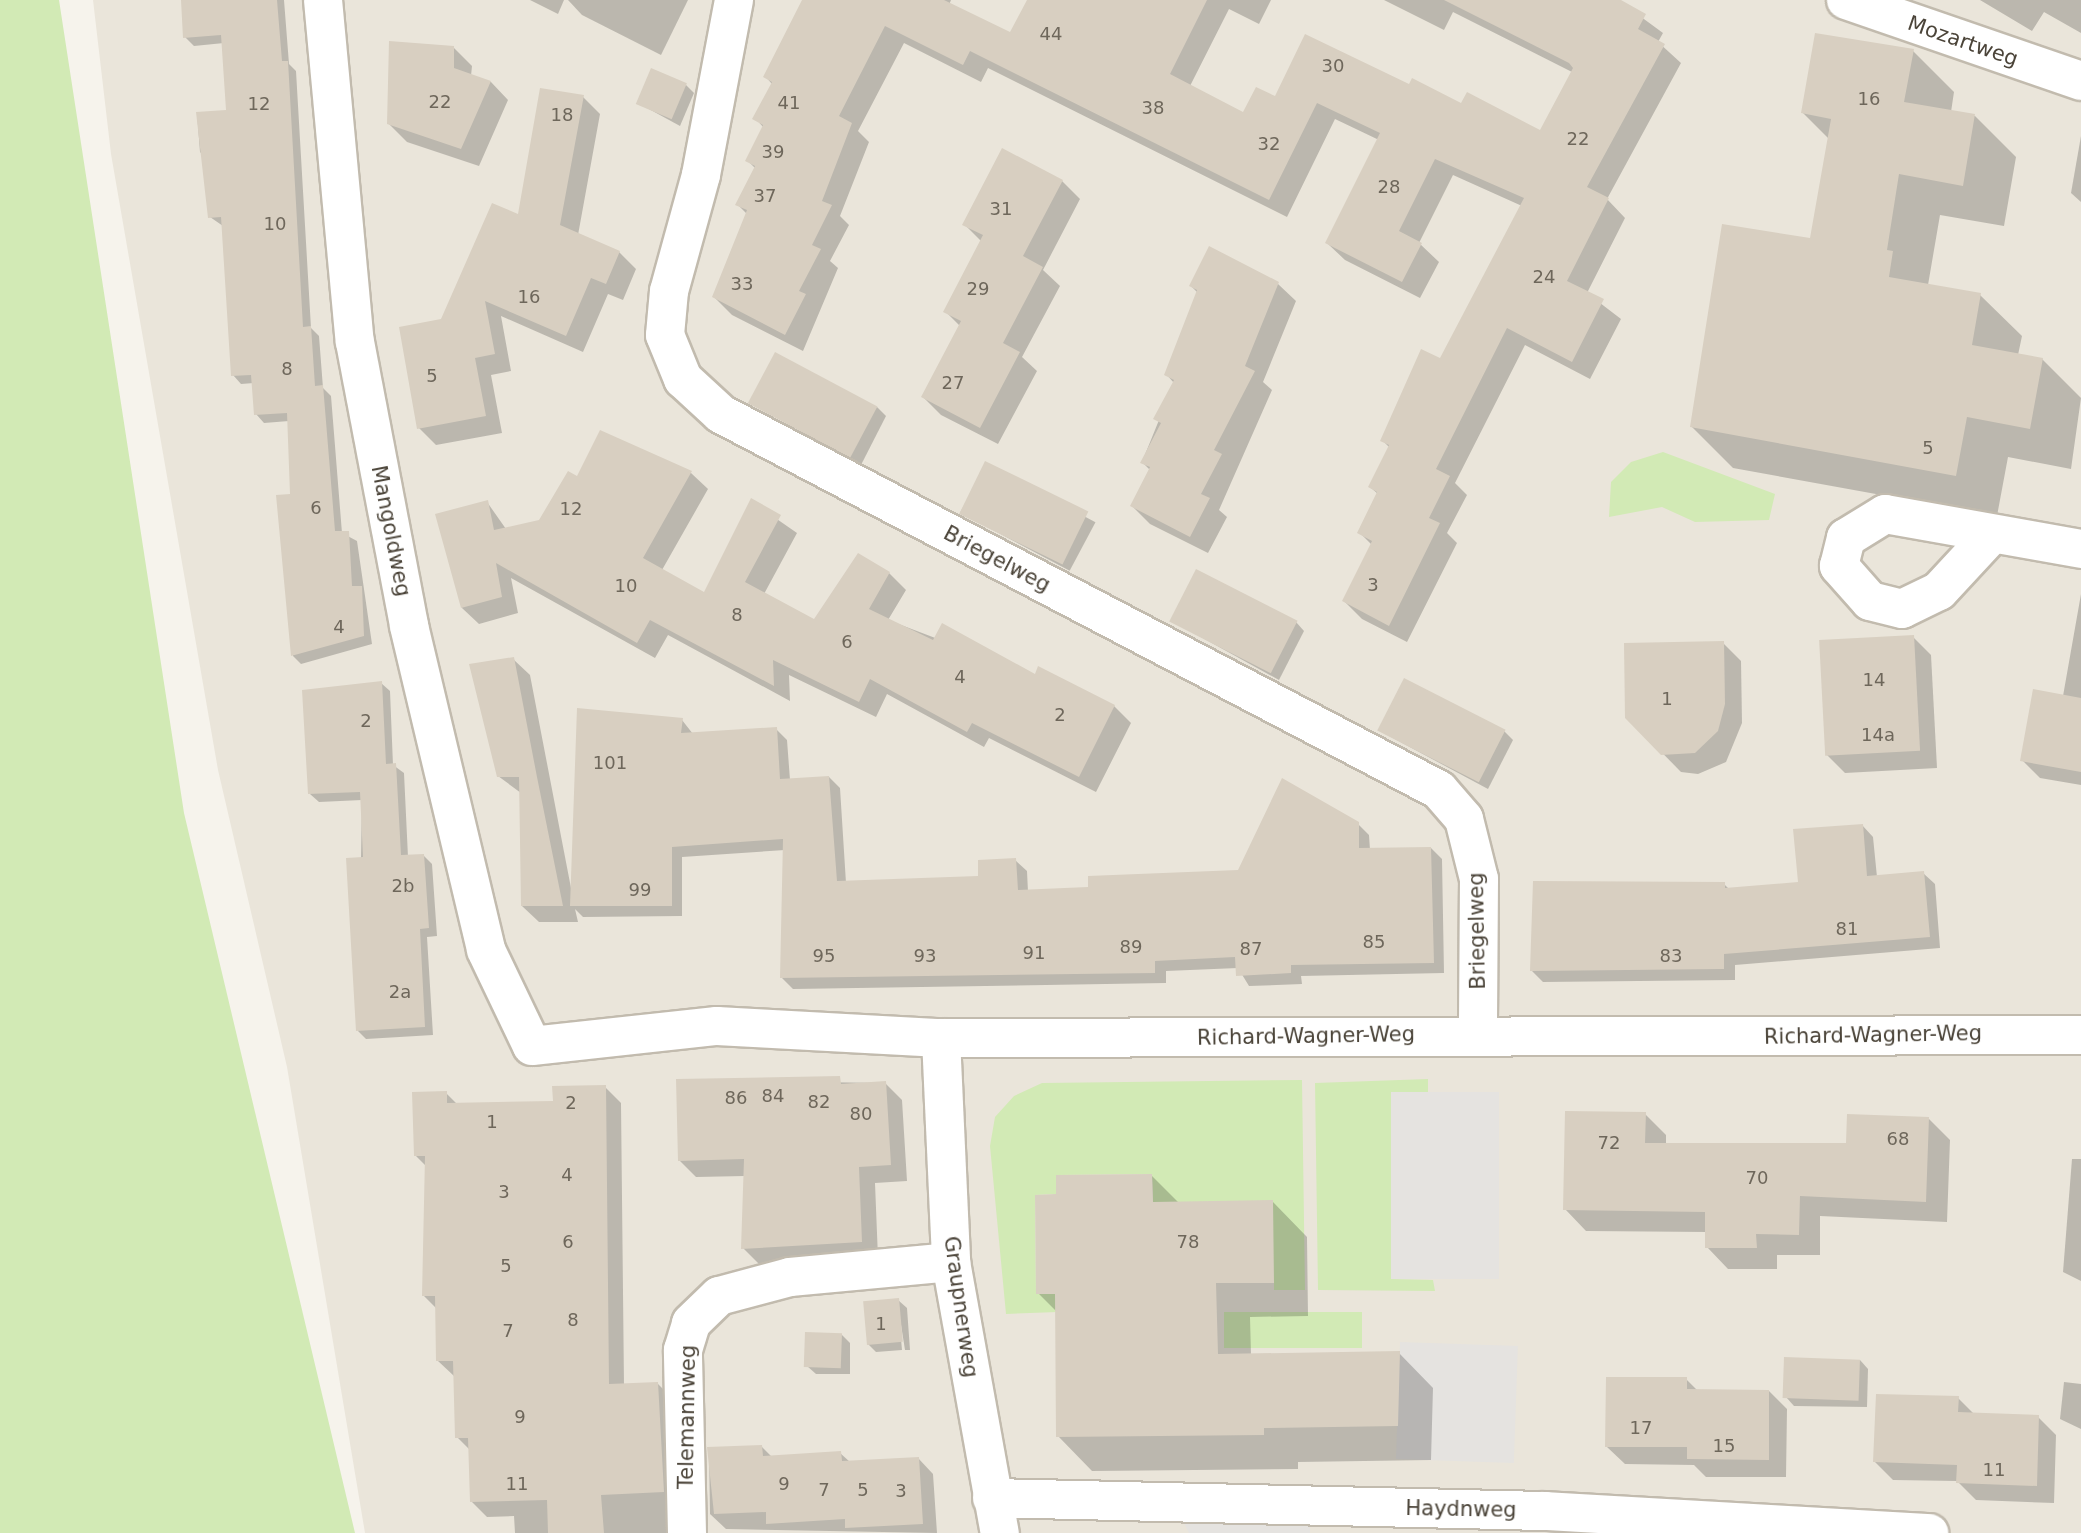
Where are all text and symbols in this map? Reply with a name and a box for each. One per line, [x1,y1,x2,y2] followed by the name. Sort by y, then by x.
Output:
[1904,10,2022,72] street label: Mozartweg
[1040,23,1062,45] house number: 44
[1322,55,1344,77] house number: 30
[1858,88,1880,110] house number: 16
[429,91,451,113] house number: 22
[778,92,800,114] house number: 41
[248,93,270,115] house number: 12
[1142,97,1164,119] house number: 38
[551,104,573,126] house number: 18
[1567,128,1589,150] house number: 22
[1258,133,1280,155] house number: 32
[762,141,784,163] house number: 39
[1378,176,1400,198] house number: 28
[754,185,776,207] house number: 37
[990,198,1012,220] house number: 31
[264,213,286,235] house number: 10
[1533,266,1555,288] house number: 24
[731,273,753,295] house number: 33
[967,278,989,300] house number: 29
[518,286,540,308] house number: 16
[281,358,293,380] house number: 8
[426,365,438,387] house number: 5
[942,372,964,394] house number: 27
[1922,437,1934,459] house number: 5
[366,463,416,599] street label: Mangoldweg
[310,497,322,519] house number: 6
[560,498,582,520] house number: 12
[939,520,1055,598] street label: Briegelweg
[1367,574,1379,596] house number: 3
[615,575,637,597] house number: 10
[731,604,743,626] house number: 8
[333,616,345,638] house number: 4
[841,631,853,653] house number: 6
[954,666,966,688] house number: 4
[1863,669,1885,691] house number: 14
[1661,688,1673,710] house number: 1
[1054,704,1066,726] house number: 2
[360,710,372,732] house number: 2
[1861,724,1895,746] house number: 14a
[593,752,627,774] house number: 101
[1463,872,1491,990] street label: Briegelweg
[392,875,414,897] house number: 2b
[629,879,651,901] house number: 99
[1836,918,1858,940] house number: 81
[1363,931,1385,953] house number: 85
[1120,936,1142,958] house number: 89
[1240,938,1262,960] house number: 87
[1023,942,1045,964] house number: 91
[813,945,835,967] house number: 95
[914,945,936,967] house number: 93
[1660,945,1682,967] house number: 83
[389,981,411,1003] house number: 2a
[1764,1020,1982,1050] street label: Richard-Wagner-Weg
[1197,1021,1415,1051] street label: Richard-Wagner-Weg
[762,1085,784,1107] house number: 84
[725,1087,747,1109] house number: 86
[808,1091,830,1113] house number: 82
[565,1092,577,1114] house number: 2
[850,1103,872,1125] house number: 80
[486,1111,498,1133] house number: 1
[1887,1128,1909,1150] house number: 68
[1598,1132,1620,1154] house number: 72
[561,1164,573,1186] house number: 4
[1746,1167,1768,1189] house number: 70
[498,1181,510,1203] house number: 3
[562,1231,574,1253] house number: 6
[1177,1231,1199,1253] house number: 78
[939,1235,983,1379] street label: Graupnerweg
[500,1255,512,1277] house number: 5
[567,1309,579,1331] house number: 8
[875,1313,887,1335] house number: 1
[502,1320,514,1342] house number: 7
[673,1345,701,1489] street label: Telemannweg
[514,1406,526,1428] house number: 9
[1630,1417,1652,1439] house number: 17
[1713,1435,1735,1457] house number: 15
[1983,1459,2005,1481] house number: 11
[506,1473,528,1495] house number: 11
[778,1473,790,1495] house number: 9
[818,1479,830,1501] house number: 7
[857,1479,869,1501] house number: 5
[895,1480,907,1502] house number: 3
[1405,1495,1517,1523] street label: Haydnweg

